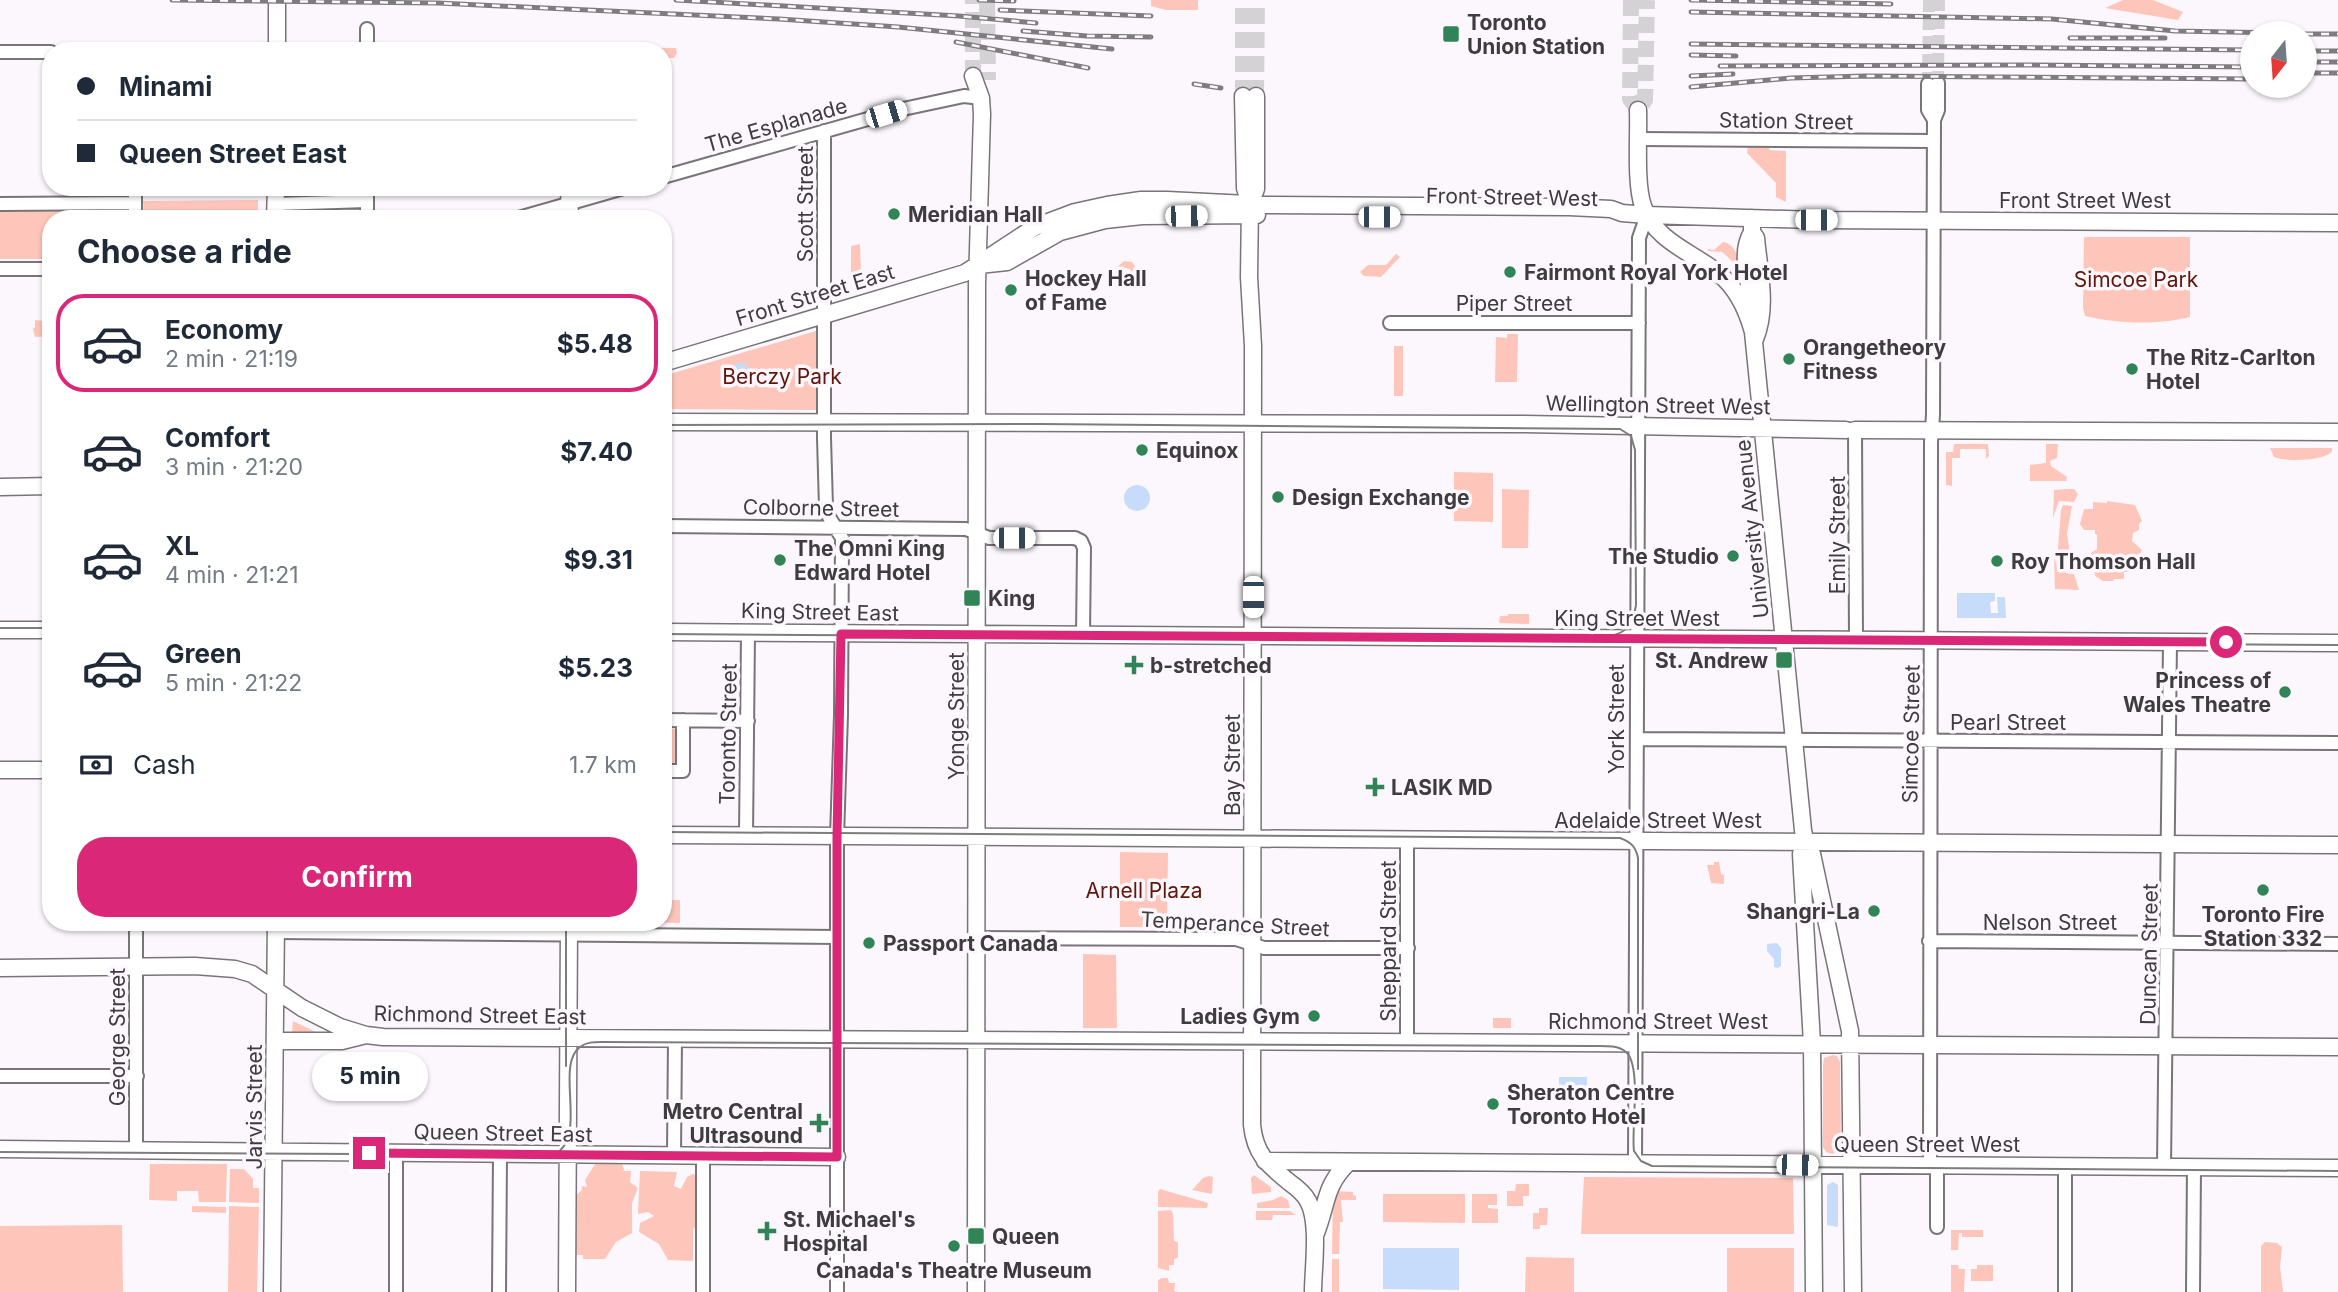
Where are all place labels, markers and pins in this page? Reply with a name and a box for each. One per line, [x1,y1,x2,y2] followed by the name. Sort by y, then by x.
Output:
[1467,10,1605,59] place label: Toronto Union Station
[1441,24,1461,44] marker: Toronto Union Station
[908,202,1043,227] place label: Meridian Hall
[886,206,902,222] marker: Meridian Hall
[1524,260,1788,285] place label: Fairmont Royal York Hotel
[1502,264,1518,280] marker: Fairmont Royal York Hotel
[1025,266,1147,315] place label: Hockey Hall of Fame
[1003,282,1019,298] marker: Hockey Hall of Fame
[1803,335,1947,384] place label: Orangetheory Fitness
[2146,345,2316,394] place label: The Ritz-Carlton Hotel
[1781,351,1797,367] marker: Orangetheory Fitness
[2124,361,2140,377] marker: The Ritz-Carlton Hotel
[1156,438,1238,463] place label: Equinox
[1134,442,1150,458] marker: Equinox
[1292,485,1469,510] place label: Design Exchange
[1270,489,1286,505] marker: Design Exchange
[794,536,945,585] place label: The Omni King Edward Hotel
[1608,544,1719,569] place label: The Studio
[1725,548,1741,564] marker: The Studio
[2011,549,2196,574] place label: Roy Thomson Hall
[772,552,788,568] marker: The Omni King Edward Hotel
[1989,553,2005,569] marker: Roy Thomson Hall
[988,586,1035,611] place label: King
[962,588,982,608] marker: King
[1655,648,1768,673] place label: St. Andrew
[1774,650,1794,670] marker: St. Andrew
[1150,653,1272,678] place label: b-stretched
[1124,655,1144,675] marker: b-stretched
[2123,668,2272,717] place label: Princess of Wales Theatre
[2277,684,2293,700] marker: Princess of Wales Theatre
[1391,775,1493,800] place label: LASIK MD
[1365,777,1385,797] marker: LASIK MD
[2255,882,2271,898] marker: Toronto Fire Station 332
[1746,899,1860,924] place label: Shangri-La
[2201,902,2325,951] place label: Toronto Fire Station 332
[1866,903,1882,919] marker: Shangri-La
[883,931,1058,956] place label: Passport Canada
[861,935,877,951] marker: Passport Canada
[1180,1004,1300,1029] place label: Ladies Gym
[1306,1008,1322,1024] marker: Ladies Gym
[1507,1080,1675,1129] place label: Sheraton Centre Toronto Hotel
[1485,1096,1501,1112] marker: Sheraton Centre Toronto Hotel
[662,1099,803,1148] place label: Metro Central Ultrasound
[809,1113,829,1133] marker: Metro Central Ultrasound
[783,1207,916,1256] place label: St. Michael's Hospital
[757,1221,777,1241] marker: St. Michael's Hospital
[992,1224,1059,1249] place label: Queen
[966,1226,986,1246] marker: Queen
[946,1238,962,1254] marker: Canada's Theatre Museum
[816,1258,1092,1283] place label: Canada's Theatre Museum

